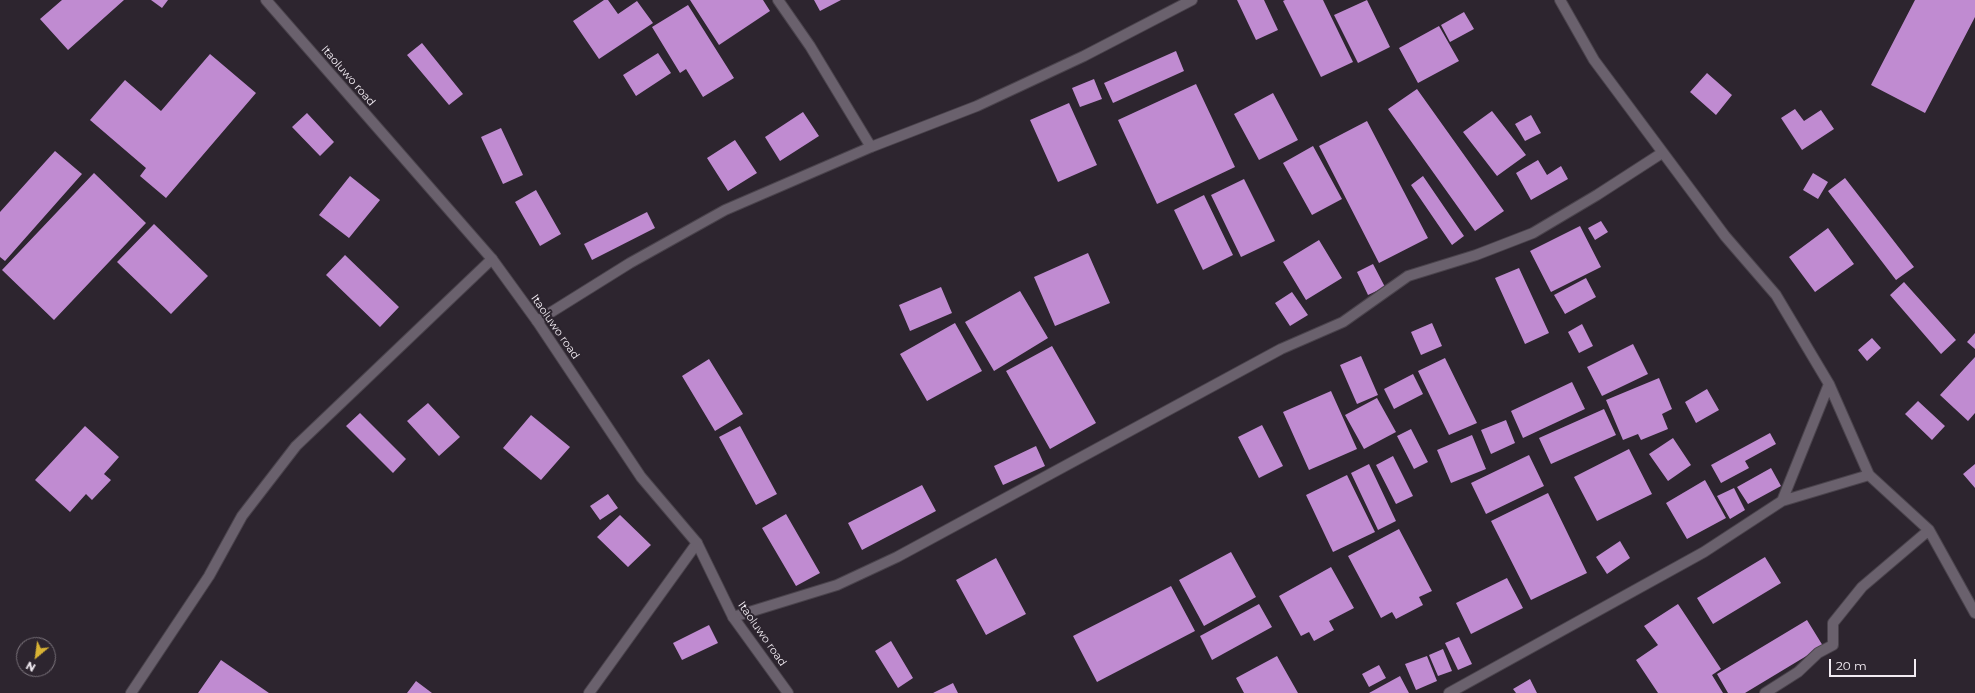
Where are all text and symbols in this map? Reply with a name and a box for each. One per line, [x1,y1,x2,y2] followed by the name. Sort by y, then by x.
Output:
[318,43,378,109] street label: Itaoluwo road
[528,292,582,362] street label: Itaoluwo road
[735,599,789,669] street label: Itaoluwo road
[16,637,56,677] north arrow
[1831,651,1918,677] scale bar
[23,658,38,675] text: N
[1836,658,1867,673] text: 20 m

